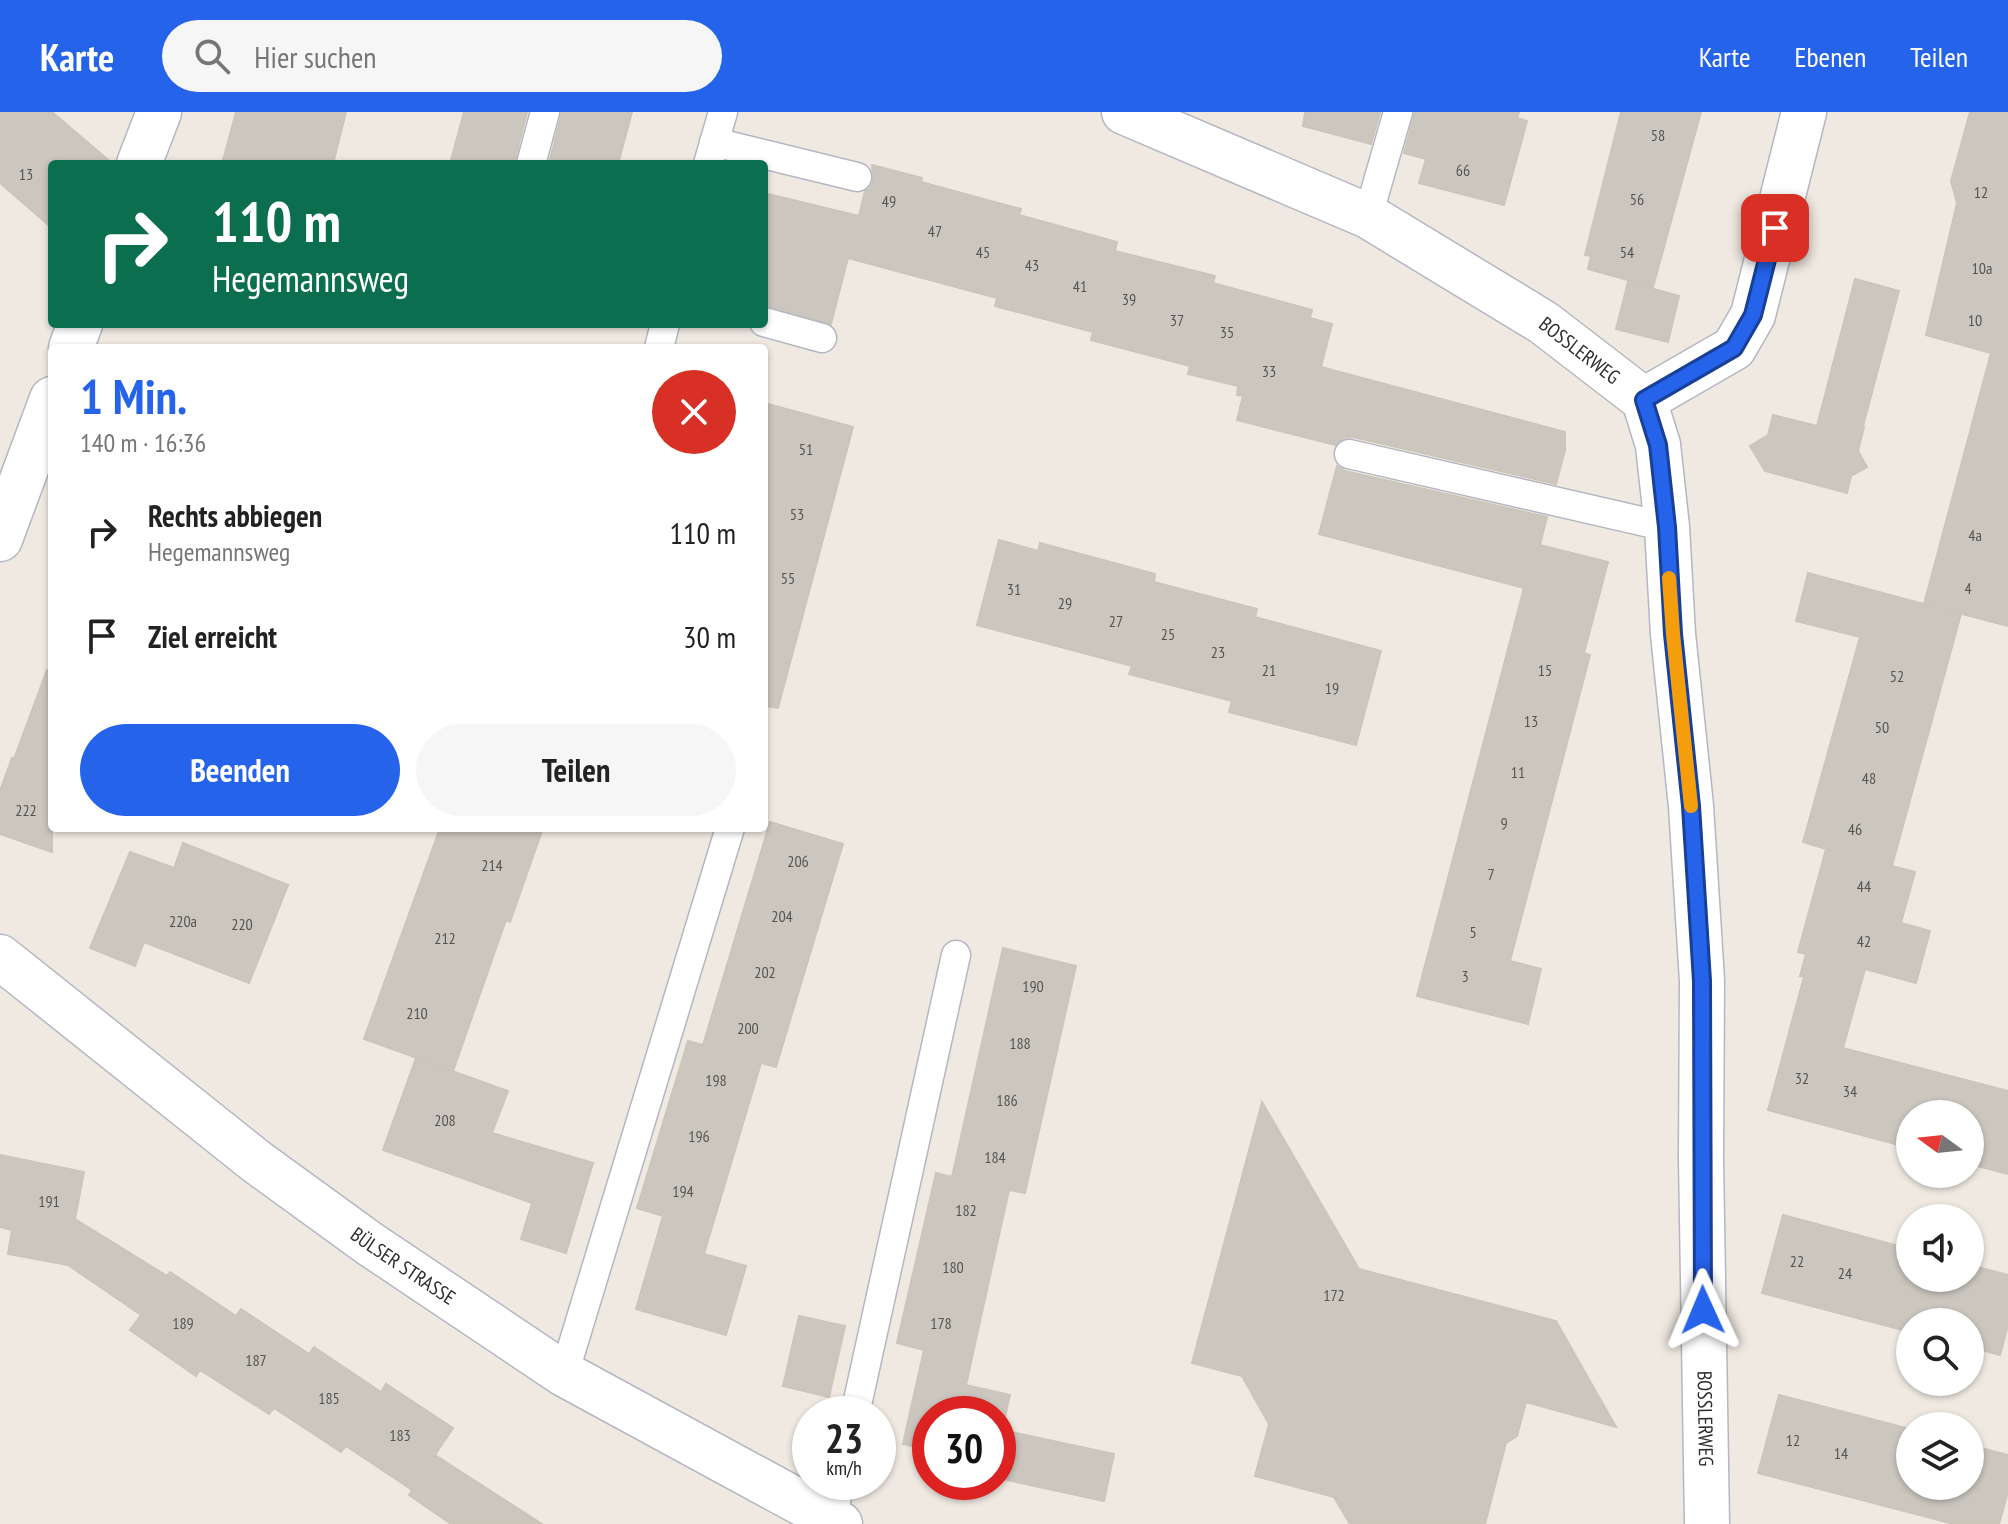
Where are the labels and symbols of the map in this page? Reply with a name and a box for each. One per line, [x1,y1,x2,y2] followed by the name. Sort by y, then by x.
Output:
[1651,125,1665,145] house number: 58
[1456,160,1470,180] house number: 66
[19,164,33,184] house number: 13
[1974,182,1988,202] house number: 12
[1630,189,1644,209] house number: 56
[882,191,896,211] house number: 49
[1741,194,1809,262] pin
[928,221,942,241] house number: 47
[976,242,990,262] house number: 45
[1620,242,1634,262] house number: 54
[1025,255,1039,275] house number: 43
[1972,258,1992,278] house number: 10a
[1073,276,1087,296] house number: 41
[1122,289,1136,309] house number: 39
[1170,310,1184,330] house number: 37
[1968,310,1982,330] house number: 10
[1534,311,1625,390] street label: BOSSLERWEG
[1220,322,1234,342] house number: 35
[1262,361,1276,381] house number: 33
[799,439,813,459] house number: 51
[790,504,804,524] house number: 53
[1968,525,1982,545] house number: 4a
[781,568,795,588] house number: 55
[1964,578,1972,598] house number: 4
[1007,579,1021,599] house number: 31
[1058,593,1072,613] house number: 29
[1109,611,1123,631] house number: 27
[1161,624,1175,644] house number: 25
[1211,642,1225,662] house number: 23
[1262,660,1276,680] house number: 21
[1538,660,1552,680] house number: 15
[1890,666,1904,686] house number: 52
[1325,678,1339,698] house number: 19
[1524,711,1538,731] house number: 13
[1875,717,1889,737] house number: 50
[1511,762,1525,782] house number: 11
[1862,768,1876,788] house number: 48
[15,800,37,820] house number: 222
[1500,813,1508,833] house number: 9
[1848,819,1862,839] house number: 46
[787,851,809,871] house number: 206
[481,855,503,875] house number: 214
[1487,864,1495,884] house number: 7
[1857,876,1871,896] house number: 44
[771,906,793,926] house number: 204
[169,911,197,931] house number: 220a
[231,914,253,934] house number: 220
[1469,922,1477,942] house number: 5
[434,928,456,948] house number: 212
[1857,931,1871,951] house number: 42
[754,962,776,982] house number: 202
[1461,966,1469,986] house number: 3
[1022,976,1044,996] house number: 190
[406,1003,428,1023] house number: 210
[737,1018,759,1038] house number: 200
[1009,1033,1031,1053] house number: 188
[1795,1068,1809,1088] house number: 32
[705,1070,727,1090] house number: 198
[1843,1081,1857,1101] house number: 34
[996,1090,1018,1110] house number: 186
[1896,1100,1984,1188] north arrow
[434,1110,456,1130] house number: 208
[688,1126,710,1146] house number: 196
[984,1147,1006,1167] house number: 184
[672,1181,694,1201] house number: 194
[38,1191,60,1211] house number: 191
[955,1200,977,1220] house number: 182
[345,1221,460,1311] street label: BÜLSER STRASSE
[1790,1251,1804,1271] house number: 22
[942,1257,964,1277] house number: 180
[1838,1263,1852,1283] house number: 24
[1661,1268,1745,1352] position arrow
[1323,1285,1345,1305] house number: 172
[172,1313,194,1333] house number: 189
[930,1313,952,1333] house number: 178
[245,1350,267,1370] house number: 187
[1691,1371,1719,1466] street label: BOSSLERWEG
[318,1388,340,1408] house number: 185
[912,1396,1016,1500] speed limit sign: 30
[389,1425,411,1445] house number: 183
[1786,1430,1800,1450] house number: 12
[1834,1443,1848,1463] house number: 14

